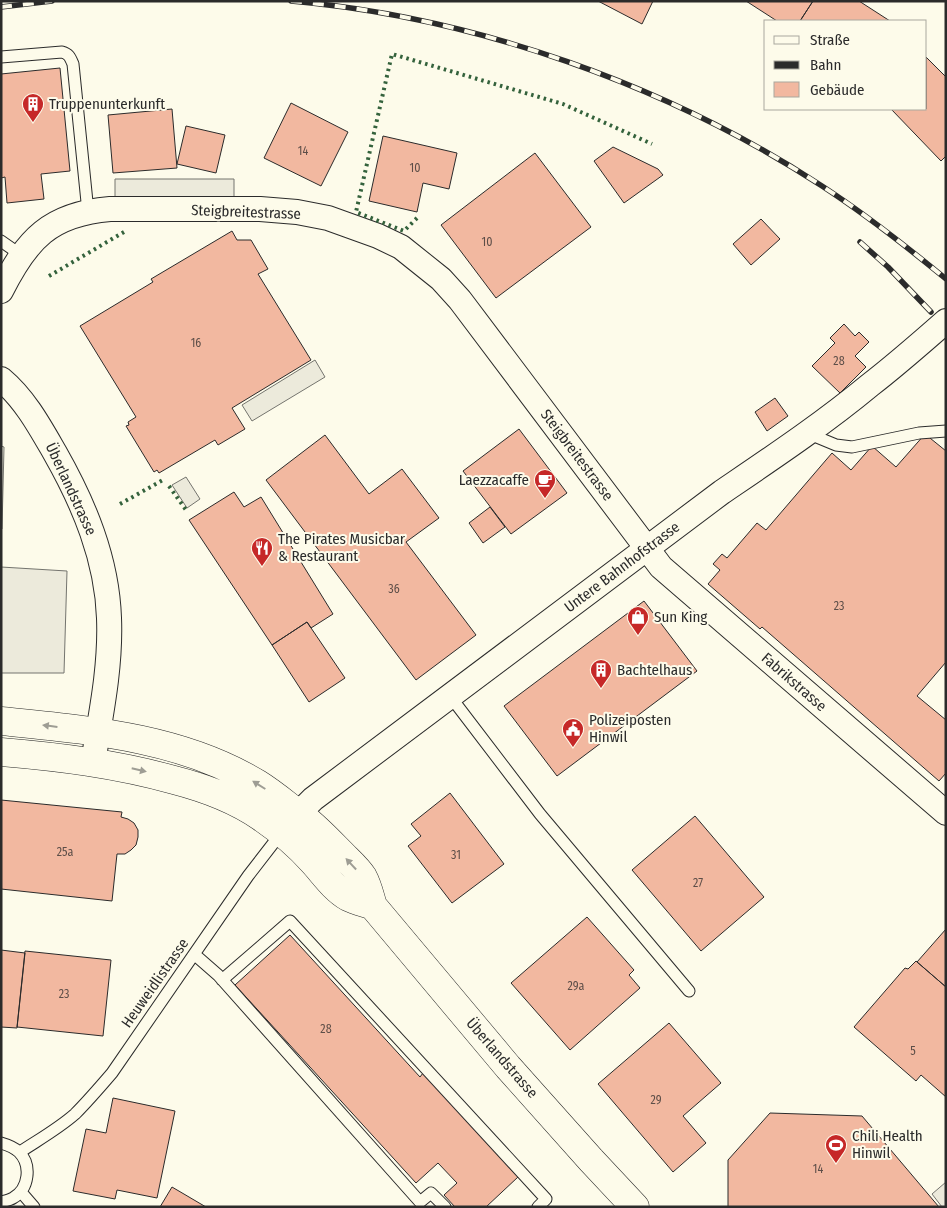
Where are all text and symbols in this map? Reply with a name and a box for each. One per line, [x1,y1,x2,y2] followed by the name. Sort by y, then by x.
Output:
[764,20,927,110] legend
[810,31,850,49] text: Straße
[810,56,841,74] text: Bahn
[810,81,865,99] text: Gebäude
[21,92,45,123] building icon: Truppenunterkunft
[49,95,165,113] place label: Truppenunterkunft
[298,144,308,158] house number: 14
[410,161,420,175] house number: 10
[191,201,301,223] street label: Steigbreitestrasse
[482,235,492,249] house number: 10
[191,336,201,350] house number: 16
[833,354,845,368] house number: 28
[537,406,617,504] street label: Steigbreitestrasse
[42,440,100,538] street label: Überlandstrasse
[533,468,557,499] cafe icon: Laezzacaffe
[459,471,529,489] place label: Laezzacaffe
[561,518,683,616] street label: Untere Bahnhofstrasse
[278,530,406,565] place label: The Pirates Musicbar & Restaurant
[250,536,274,567] restaurant icon: The Pirates Musicbar & Restaurant
[388,582,400,596] house number: 36
[834,599,844,613] house number: 23
[626,605,650,636] shop icon: Sun King
[654,608,707,626] place label: Sun King
[758,649,830,715] street label: Fabrikstrasse
[589,658,613,689] building icon: Bachtelhaus
[617,661,692,679] place label: Bachtelhaus
[589,711,671,746] place label: Polizeiposten Hinwil
[561,717,585,748] public building icon: Polizeiposten Hinwil
[41,722,57,730] one-way arrow
[131,766,146,774] one-way arrow
[252,780,265,789] one-way arrow
[57,845,73,859] house number: 25a
[451,848,461,862] house number: 31
[345,858,357,870] one-way arrow
[693,876,703,890] house number: 27
[118,935,192,1031] street label: Heuweidlistrasse
[568,979,585,993] house number: 29a
[59,987,69,1001] house number: 23
[462,1014,542,1102] street label: Überlandstrasse
[320,1022,332,1036] house number: 28
[910,1044,916,1058] house number: 5
[650,1093,662,1107] house number: 29
[852,1127,923,1162] place label: Chili Health Hinwil
[824,1133,848,1164] sports icon: Chili Health Hinwil
[813,1162,823,1176] house number: 14

